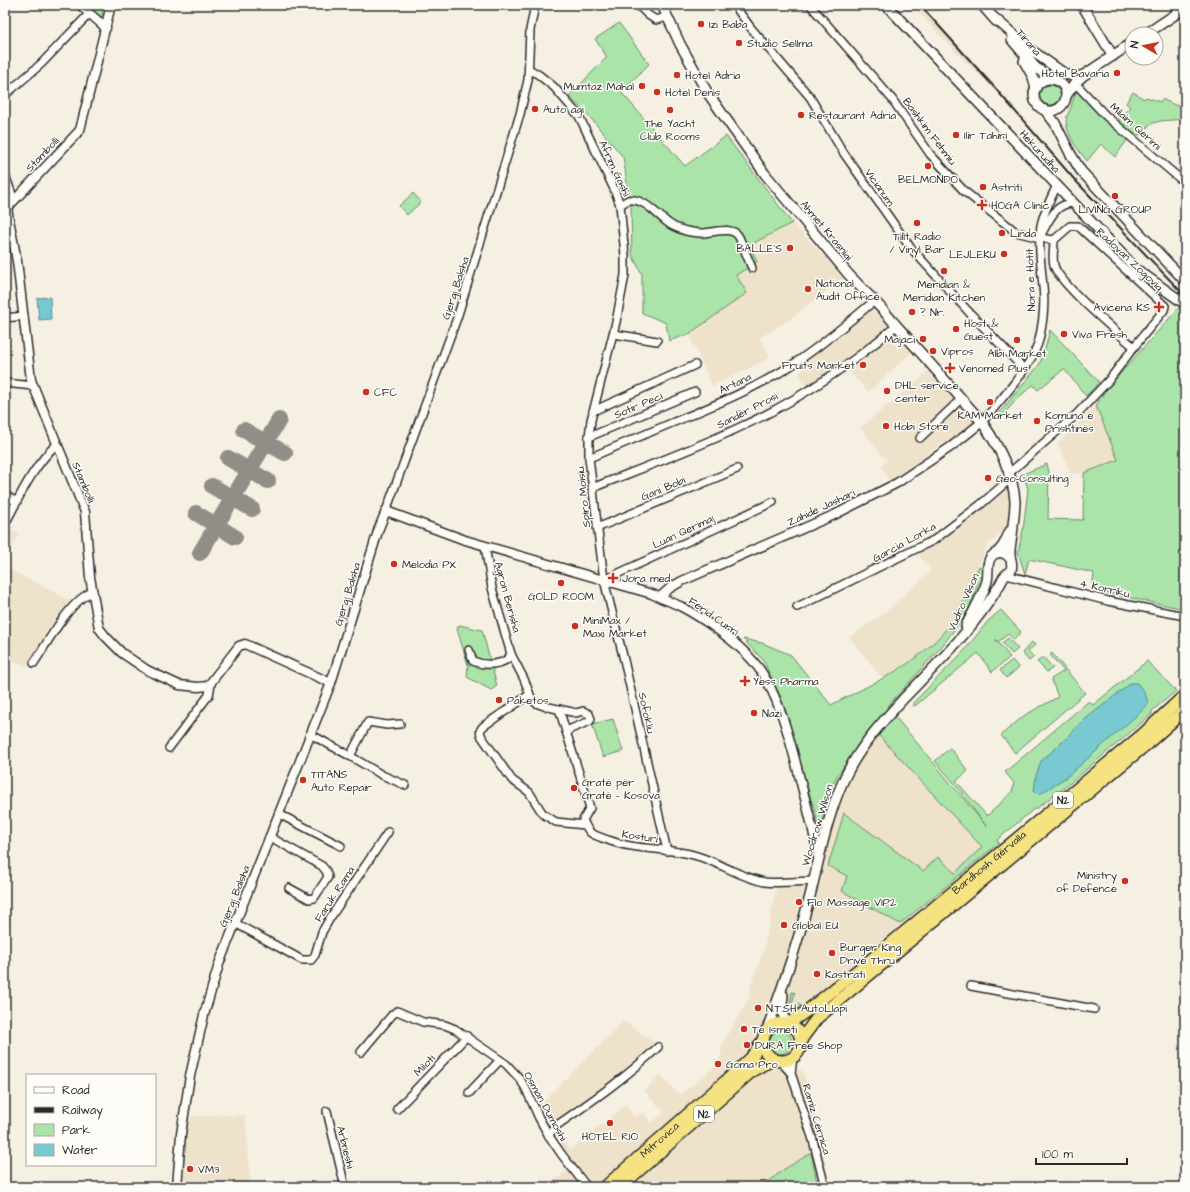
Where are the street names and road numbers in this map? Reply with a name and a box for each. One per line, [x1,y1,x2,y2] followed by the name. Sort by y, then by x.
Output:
[1013,26,1045,59] street label: Tirana
[899,95,960,168] street label: Bashkim Fehmiu
[1107,99,1165,154] street label: Milaim Qerimi
[1016,127,1064,176] street label: Hekurudha
[22,133,63,175] street label: Stambolli
[595,138,634,199] street label: Afrim Gashi
[861,166,898,209] street label: Vicianum
[797,197,856,264] street label: Ahmet Krasniqi
[1092,224,1167,295] street label: Radovan Zogoviq
[1022,248,1039,312] street label: Nora e Hotit
[438,254,474,322] street label: Gjergj Balsha
[717,369,754,398] street label: Artana
[612,388,665,422] street label: Sotir Peci
[714,388,781,432] street label: Sandër Prosi
[68,459,99,505] street label: Stambolli
[573,465,594,528] street label: Spiro Moisiu
[639,472,688,504] street label: Gani Bobi
[785,485,858,530] street label: Zahide Jashari
[650,511,716,552] street label: Luan Qerimaj
[870,519,939,566] street label: Garcia Lorka
[331,560,365,628] street label: Gjergj Balsha
[490,560,524,635] street label: Agron Berisha
[944,570,983,634] street label: Vudro Vilson
[1078,575,1132,602] street label: 4 Korriku
[685,593,742,640] street label: Ferid Curri
[635,691,659,736] street label: Sofokliu
[798,782,837,868] street label: Woodrow Wilson
[1053,792,1073,808] road number: N2
[621,826,659,847] street label: Kosturi
[949,827,1030,898] street label: Bardhosh Gërvalla
[215,863,255,930] street label: Gjergj Balsha
[311,863,358,925] street label: Faruk Rama
[410,1051,439,1079] street label: Miloti
[520,1069,571,1144] street label: Osman Dumoshi
[799,1082,834,1157] street label: Ramiz Cërnica
[694,1106,714,1122] road number: N2
[637,1118,683,1161] street label: Mitrovica
[333,1124,358,1170] street label: Arbneshi

